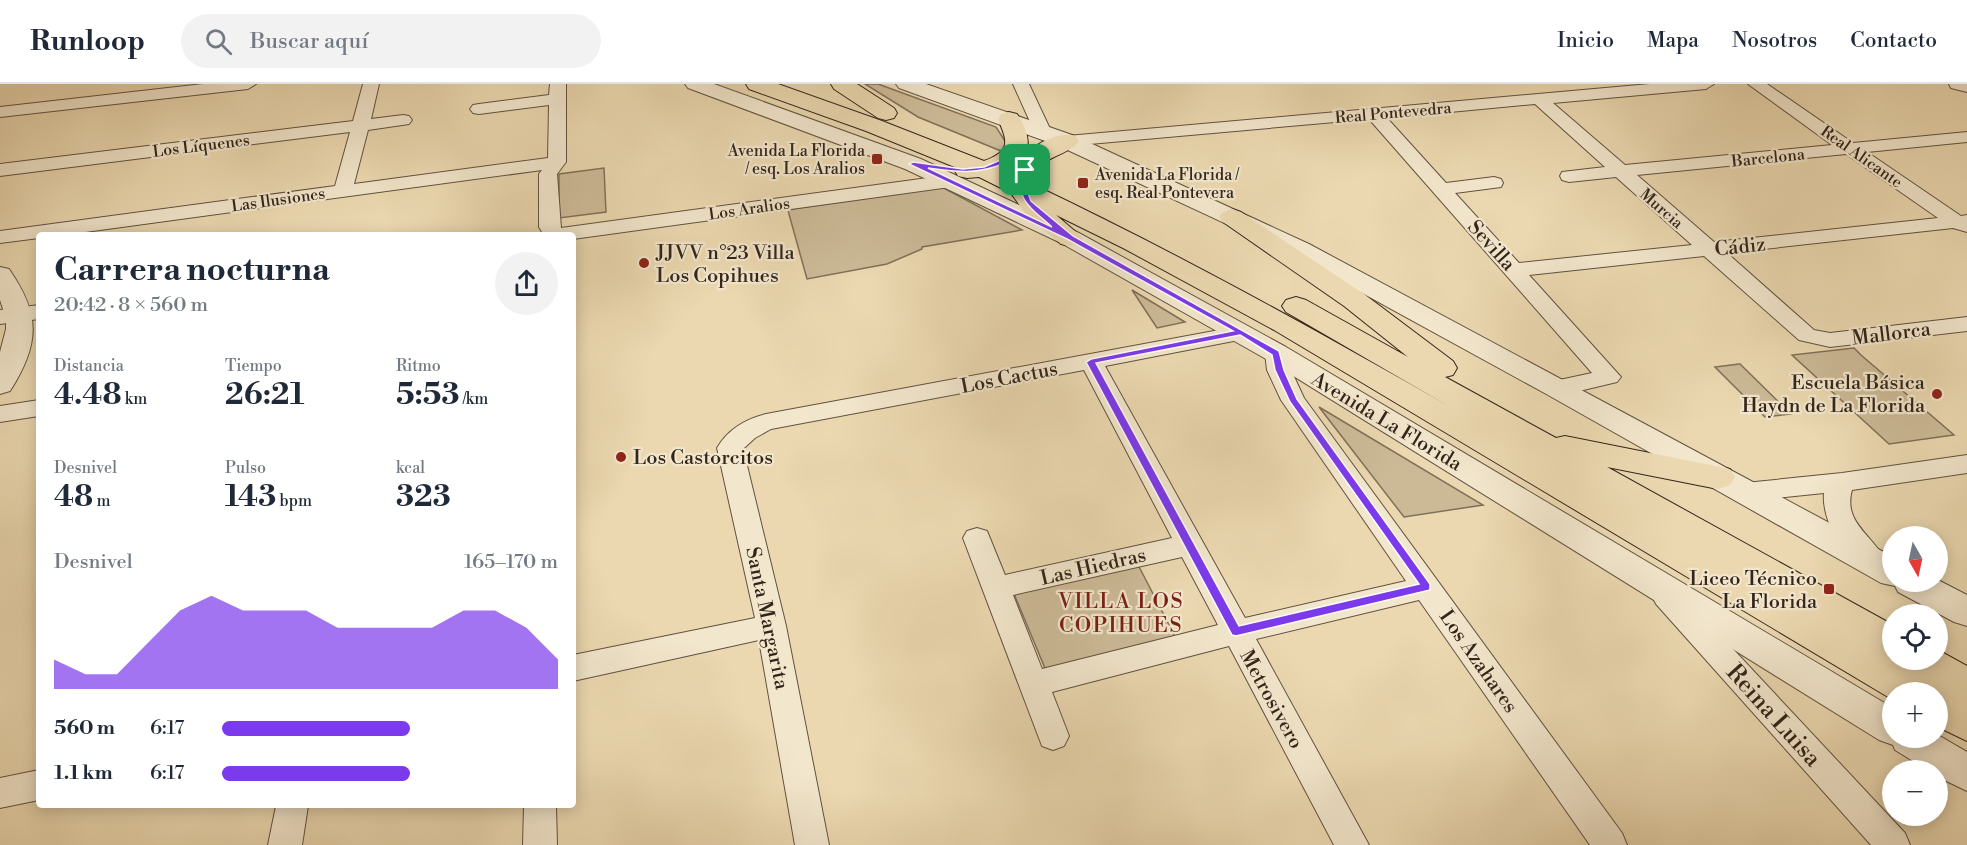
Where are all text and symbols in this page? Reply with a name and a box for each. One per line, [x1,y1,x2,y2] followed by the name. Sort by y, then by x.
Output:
[181,14,601,68] search box
[30,24,145,59] text: Runloop
[202,25,235,58] icon: search
[250,28,369,55] text: Buscar aquí
[1557,28,1614,54] text: Inicio
[1647,28,1699,54] text: Mapa
[1732,28,1817,54] text: Nosotros
[1850,28,1937,54] text: Contacto
[1334,98,1453,128] street label: Real Pontevedra
[1817,121,1906,192] street label: Real Alicante
[152,130,251,162] street label: Los Líquenes
[727,141,866,179] place label: Avenida La Florida / esq. Los Aralios
[999,144,1050,195] pin
[1729,144,1807,172] street label: Barcelona
[870,152,884,166] marker: Avenida La Florida / esq. Los Aralios
[1008,153,1041,186] icon: arrive
[1094,165,1240,203] place label: Avenida La Florida / esq. Real Pontevera
[1076,176,1090,190] marker: Avenida La Florida / esq. Real Pontevera
[230,183,326,216] street label: Las Ilusiones
[1635,184,1688,234] street label: Murcia
[707,193,791,225] street label: Los Aralios
[1462,215,1521,277] street label: Sevilla
[1713,232,1767,263] street label: Cádiz
[655,241,795,289] place label: JJVV n°23 Villa Los Copihues
[54,250,330,291] text: Carrera nocturna
[495,252,558,315] button: share
[637,256,651,270] marker: JJVV n°23 Villa Los Copihues
[54,293,208,318] text: 20:42 · 8 × 560 m
[1850,317,1933,352] street label: Mallorca
[54,356,124,376] text: Distancia
[225,356,282,376] text: Tiempo
[396,356,441,376] text: Ritmo
[959,357,1060,400] street label: Los Cactus
[1305,367,1467,478] street label: Avenida La Florida
[1742,371,1926,419] place label: Escuela Básica Haydn de La Florida
[54,376,122,414] text: 4.48
[225,376,304,414] text: 26:21
[396,376,459,414] text: 5:53
[1930,387,1944,401] marker: Escuela Básica Haydn de La Florida
[122,389,147,409] text: km
[459,389,488,409] text: /km
[633,446,773,471] place label: Los Castorcitos
[614,450,628,464] marker: Los Castorcitos
[54,458,117,478] text: Desnivel
[225,458,266,478] text: Pulso
[396,458,425,478] text: kcal
[54,478,93,516] text: 48
[225,478,276,516] text: 143
[396,478,451,516] text: 323
[93,491,111,511] text: m
[276,491,312,511] text: bpm
[1882,526,1948,592] north arrow
[1882,526,1948,826] map controls
[1038,543,1149,592] street label: Las Hiedras
[739,545,794,693] street label: Santa Margarita
[54,550,133,575] text: Desnivel
[464,550,558,575] text: 165–170 m
[1689,567,1818,615] place label: Liceo Técnico La Florida
[1822,582,1836,596] marker: Liceo Técnico La Florida
[1057,589,1184,639] district label: VILLA LOS COPIHUES
[1882,604,1948,670] button: locate
[1433,605,1522,718] street label: Los Azahares
[1233,646,1308,754] street label: Metrosivero
[1719,658,1828,774] street label: Reina Luisa
[1882,682,1948,748] button: +
[54,716,115,741] text: 560 m
[150,716,184,741] text: 6:17
[1882,760,1948,826] button: −
[54,761,113,786] text: 1.1 km
[150,761,184,786] text: 6:17

